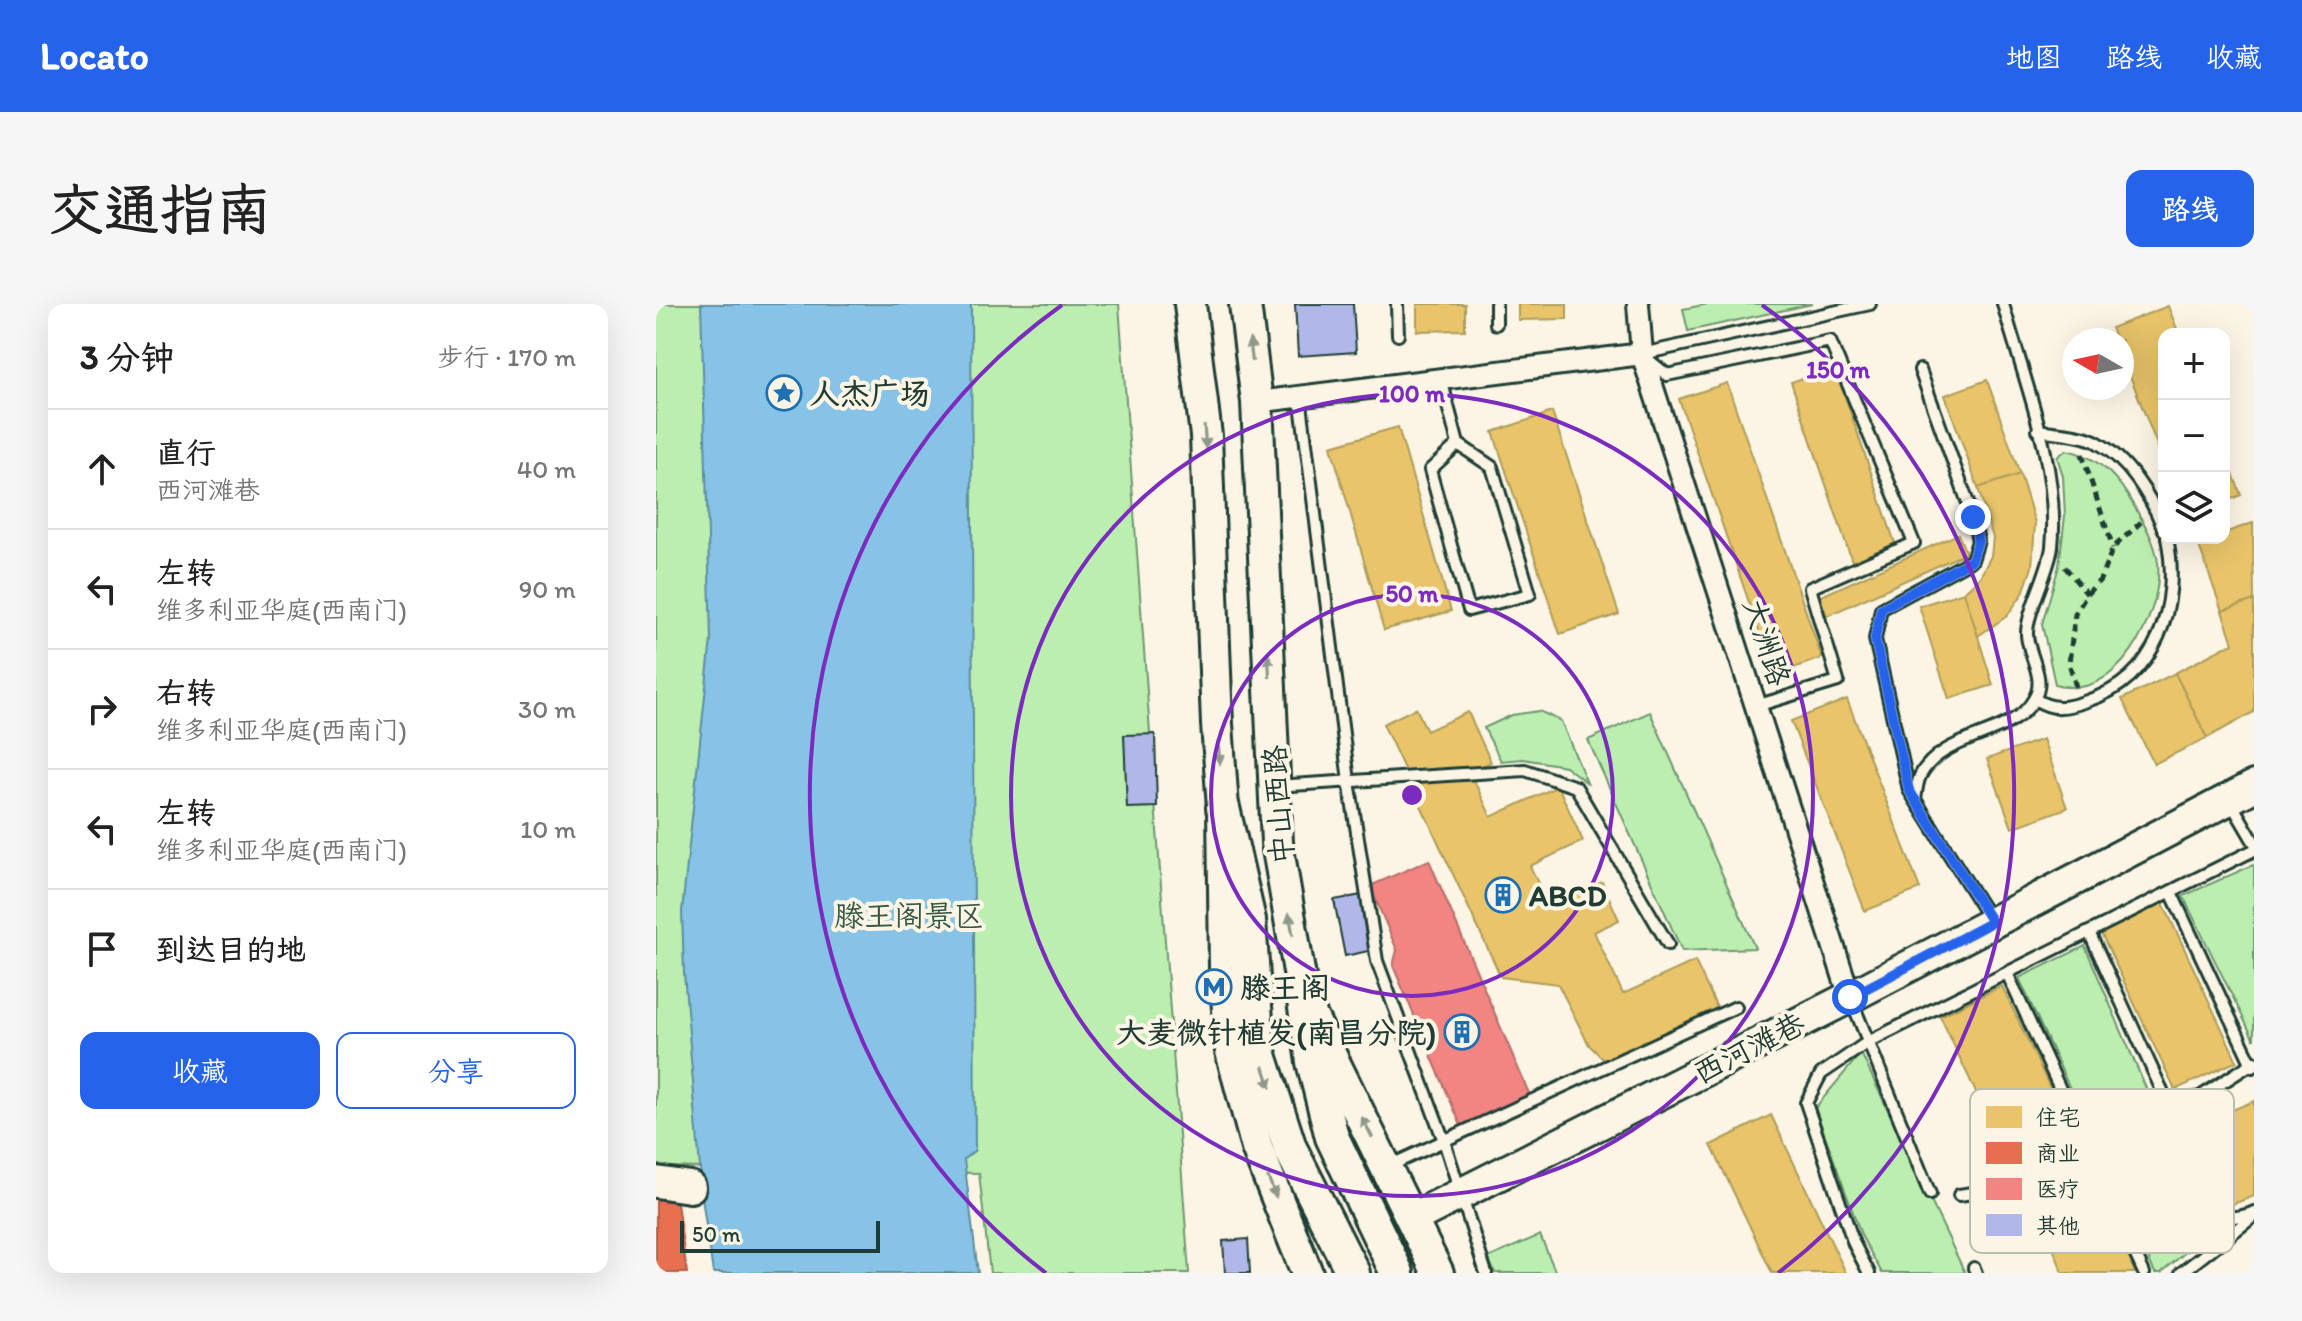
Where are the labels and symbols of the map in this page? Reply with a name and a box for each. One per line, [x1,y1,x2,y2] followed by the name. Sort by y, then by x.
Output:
[2062,328,2134,400] north arrow
[1244,337,1257,362] one-way arrow
[1806,355,1871,384] text: 150 m
[765,374,803,412] place icon: 人杰广场
[810,375,930,412] place label: 人杰广场
[1379,379,1446,408] text: 100 m
[1199,425,1212,450] one-way arrow
[1955,499,1991,535] route end
[1386,579,1439,608] text: 50 m
[1735,593,1799,691] street label: 大洲路
[1262,653,1275,678] one-way arrow
[1213,741,1226,766] one-way arrow
[1255,744,1301,866] street label: 中山西路
[1398,781,1426,809] centre of rings
[1484,876,1522,914] building icon: ABCD
[1528,877,1607,914] place label: ABCD
[834,897,984,934] park label: 滕王阁景区
[1284,911,1296,936] one-way arrow
[1195,968,1233,1006] metro station icon: 滕王阁
[1240,969,1330,1006] place label: 滕王阁
[1832,979,1868,1015] route start
[1687,1004,1811,1092] street label: 西河滩巷
[1443,1013,1481,1051] building icon: 大麦微针植发(南昌分院)
[1116,1014,1436,1051] place label: 大麦微针植发(南昌分院)
[1261,1065,1273,1089] one-way arrow
[1970,1089,2234,1253] legend
[2036,1104,2080,1131] text: 住宅
[1361,1116,1374,1139] one-way arrow
[2036,1140,2080,1167] text: 商业
[1266,1175,1279,1199] one-way arrow
[2036,1176,2080,1203] text: 医疗
[2036,1212,2080,1239] text: 其他
[680,1217,880,1253] scale bar

